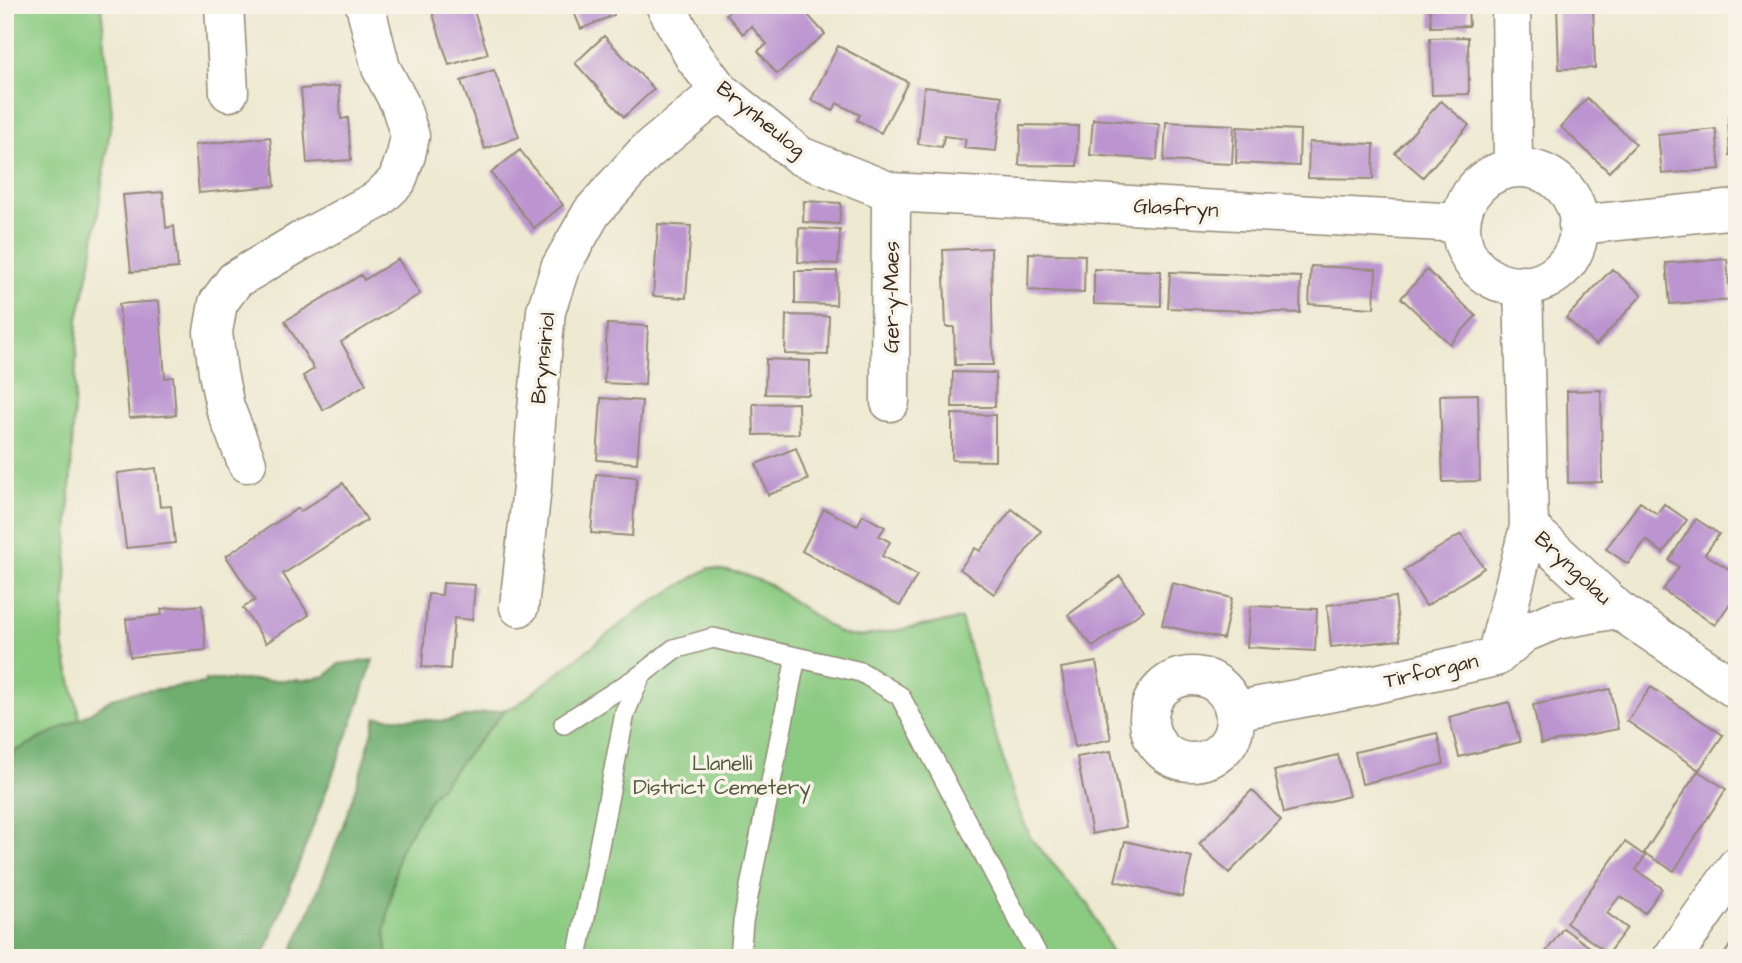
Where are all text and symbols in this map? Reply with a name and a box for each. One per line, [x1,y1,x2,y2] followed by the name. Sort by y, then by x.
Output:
[709,74,812,166] street label: Brynheulog
[1133,191,1219,227] street label: Glasfryn
[877,241,908,353] street label: Ger-y-Maes
[524,311,564,406] street label: Brynsiriol
[1527,525,1618,613] street label: Bryngolau
[1381,646,1481,698] street label: Tirforgan
[633,749,811,804] park label: Llanelli District Cemetery

